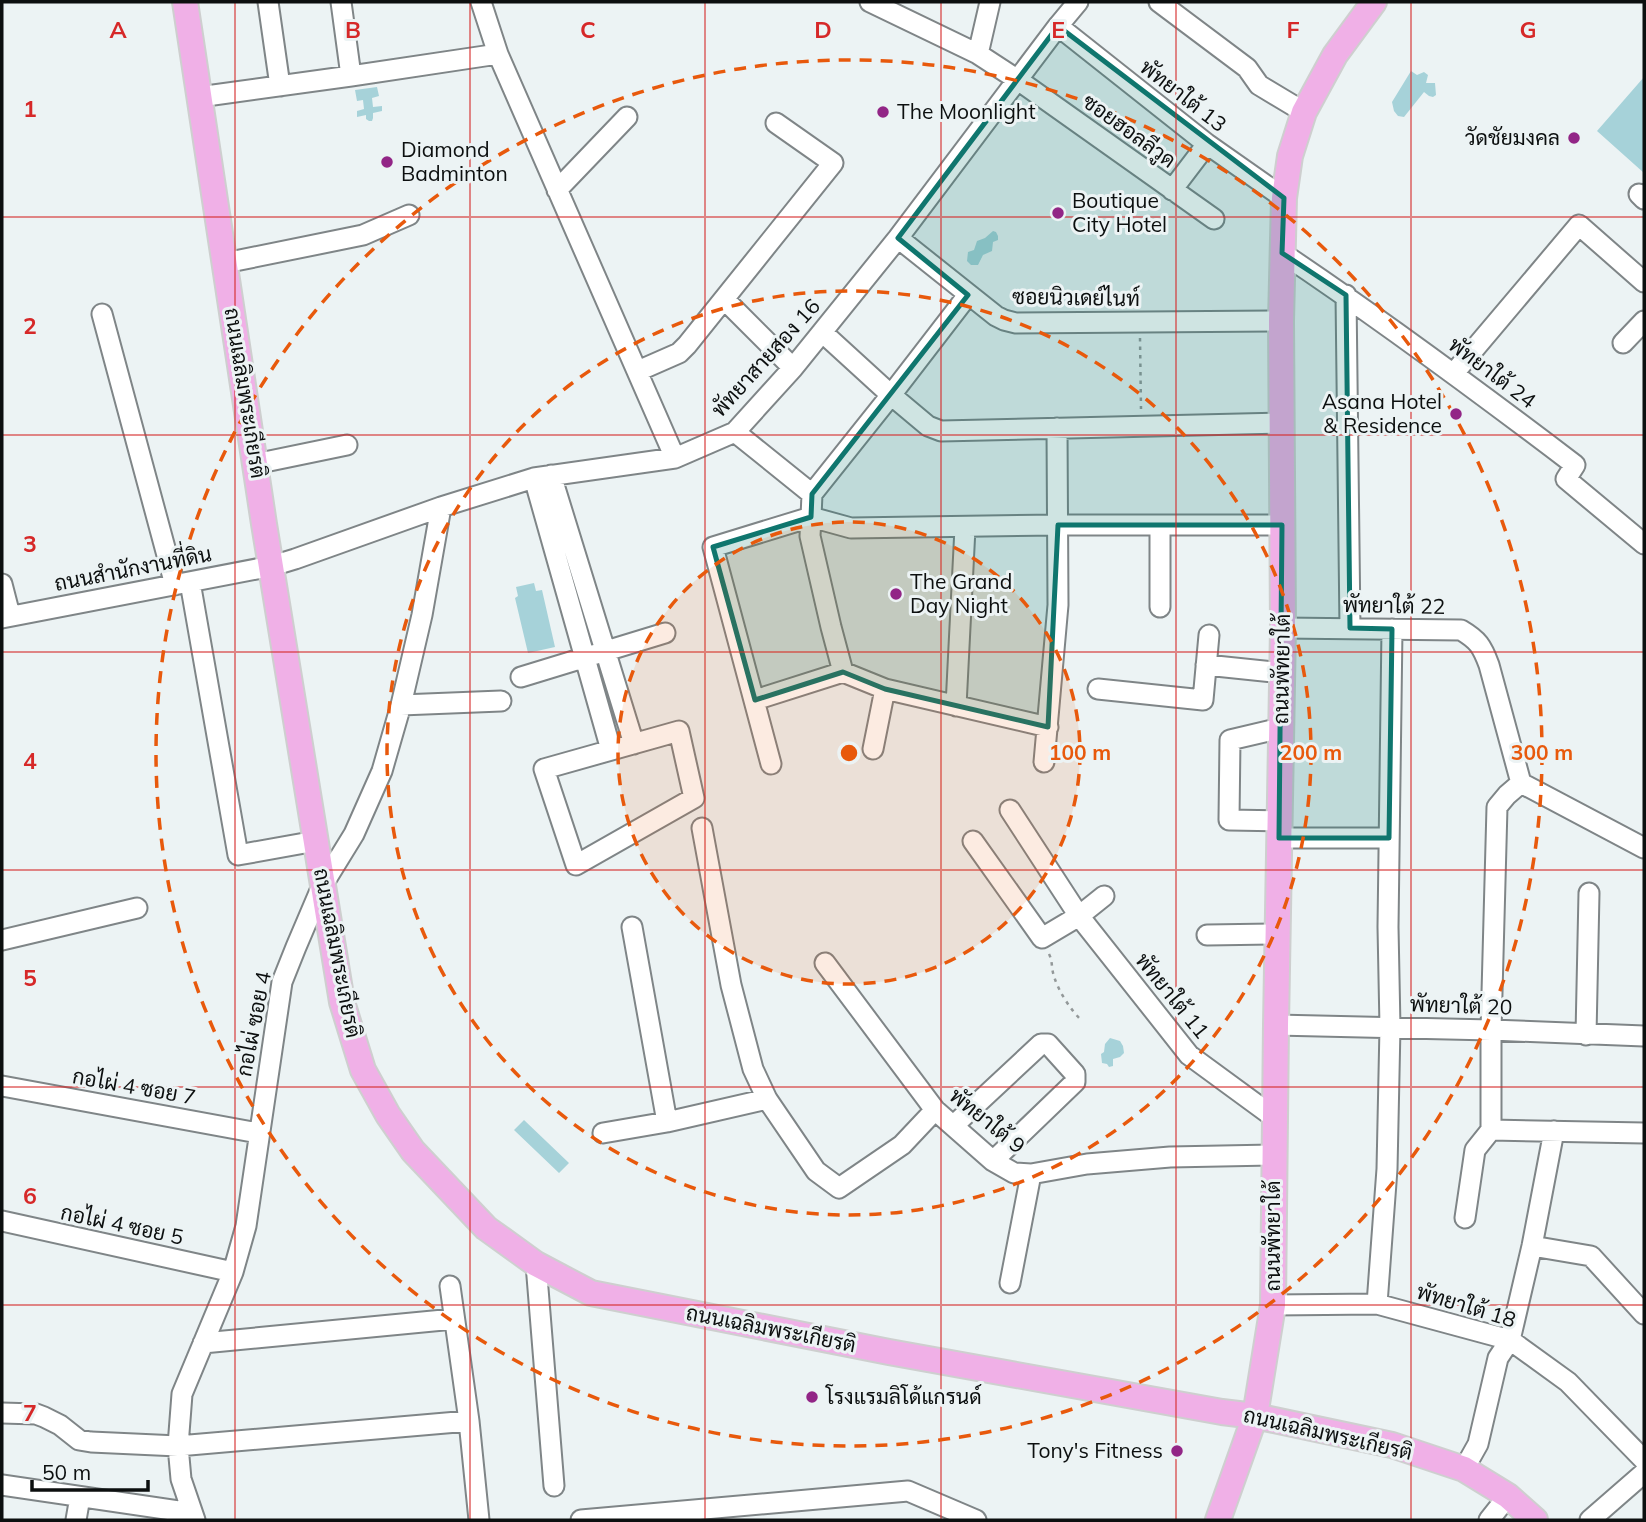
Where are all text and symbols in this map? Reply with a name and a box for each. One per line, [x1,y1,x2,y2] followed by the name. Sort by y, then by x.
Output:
[109,15,127,44] text: A
[345,15,361,44] text: B
[580,15,596,44] text: C
[814,15,832,44] text: D
[1051,15,1065,44] text: E
[1286,15,1300,44] text: F
[1519,15,1537,44] text: G
[1135,53,1232,137] street label: พัทยาใต้ 13
[1076,88,1181,175] street label: ซอยฮอลลีวูด
[23,94,37,123] text: 1
[897,98,1036,124] place label: The Moonlight
[875,104,891,120] marker: The Moonlight
[1465,124,1560,150] place label: วัดชัยมงคล
[1566,130,1582,146] marker: วัดชัยมงคล
[401,136,508,186] place label: Diamond Badminton
[379,154,395,170] marker: Diamond Badminton
[1072,187,1167,237] place label: Boutique City Hotel
[1050,205,1066,221] marker: Boutique City Hotel
[1012,283,1140,311] street label: ซอยนิวเดย์ไนท์
[705,293,825,422] street label: พัทยาสายสอง 16
[220,306,272,480] street label: ถนนเฉลิมพระเกียรติ
[23,311,37,340] text: 2
[1444,331,1542,414] street label: พัทยาใต้ 24
[1322,388,1442,438] place label: Asana Hotel & Residence
[1448,406,1464,422] marker: Asana Hotel & Residence
[23,529,37,558] text: 3
[51,534,214,596] street label: ถนนสำนักงานที่ดิน
[910,568,1012,618] place label: The Grand Day Night
[888,586,904,602] marker: The Grand Day Night
[1343,591,1445,619] street label: พัทยาใต้ 22
[1267,613,1295,725] street label: ถนนพัทยาใต้
[1049,739,1111,765] text: 100 m
[1280,739,1342,765] text: 200 m
[1511,739,1573,765] text: 300 m
[837,741,861,765] centre of rings
[23,746,37,775] text: 4
[309,866,367,1040] street label: ถนนเฉลิมพระเกียรติ
[1130,947,1215,1043] street label: พัทยาใต้ 11
[23,963,37,992] text: 5
[230,969,276,1079] street label: กอไผ่ ซอย 4
[1409,990,1513,1020] street label: พัทยาใต้ 20
[71,1062,198,1110] street label: กอไผ่ 4 ซอย 7
[945,1082,1031,1159] street label: พัทยาใต้ 9
[1259,1180,1285,1291] street label: ถนนพัทยาใต้
[23,1181,37,1210] text: 6
[59,1198,186,1250] street label: กอไผ่ 4 ซอย 5
[1413,1278,1519,1332] street label: พัทยาใต้ 18
[684,1299,858,1357] street label: ถนนเฉลิมพระเกียรติ
[825,1383,982,1409] place label: โรงแรมลิโด้แกรนด์
[804,1389,820,1405] marker: โรงแรมลิโด้แกรนด์
[23,1398,37,1427] text: 7
[1241,1401,1415,1465] street label: ถนนเฉลิมพระเกียรติ
[1027,1437,1163,1463] place label: Tony's Fitness
[1169,1443,1185,1459] marker: Tony's Fitness
[32,1448,147,1492] scale bar
[42,1459,91,1485] text: 50 m

